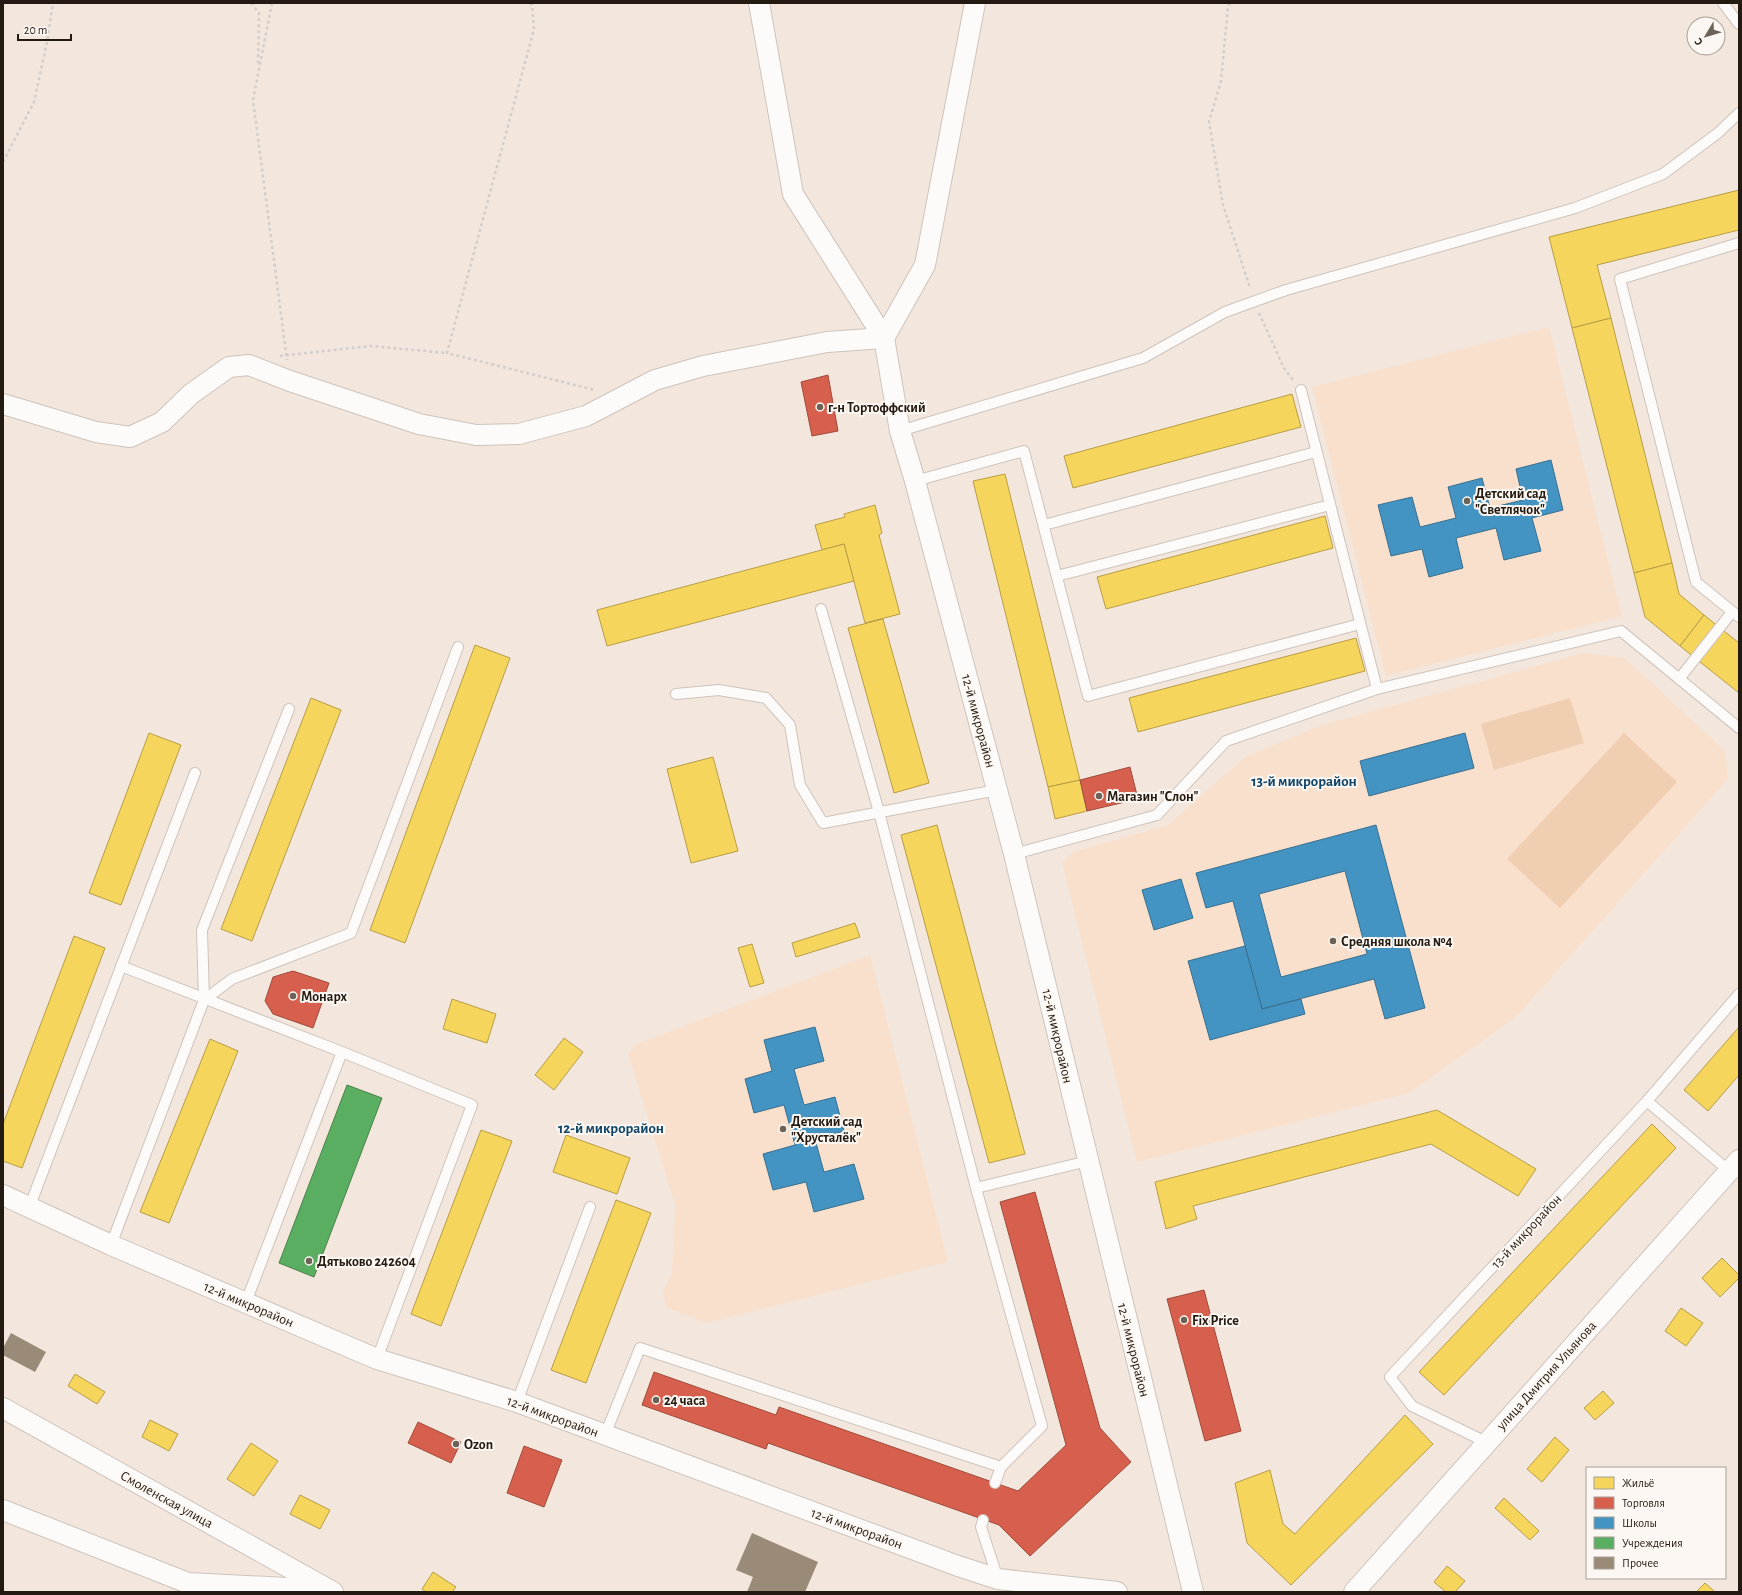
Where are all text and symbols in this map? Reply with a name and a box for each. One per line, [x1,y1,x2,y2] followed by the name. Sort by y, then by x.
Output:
[18,16,71,42] scale bar
[1686,16,1726,56] north arrow
[24,24,47,36] text: 20 m
[1692,36,1705,48] text: С
[828,401,926,415] place label: г-н Тортоффский
[815,402,825,412] marker: г-н Тортоффский
[1475,487,1547,517] place label: Детский сад "Светлячок"
[1462,496,1472,506] marker: Детский сад "Светлячок"
[959,673,997,770] street label: 12-й микрорайон
[1251,774,1357,789] district label: 13-й микрорайон
[1107,790,1198,804] place label: Магазин "Слон"
[1094,791,1104,801] marker: Магазин "Слон"
[1341,935,1453,949] place label: Средняя школа №4
[1328,936,1338,946] marker: Средняя школа №4
[1039,988,1075,1085] street label: 12-й микрорайон
[301,990,347,1004] place label: Монарх
[288,991,298,1001] marker: Монарх
[791,1115,863,1145] place label: Детский сад "Хрусталёк"
[558,1121,664,1136] district label: 12-й микрорайон
[778,1124,788,1134] marker: Детский сад "Хрусталёк"
[1489,1192,1564,1271] street label: 13-й микрорайон
[317,1255,416,1269] place label: Дятьково 242604
[304,1256,314,1266] marker: Дятьково 242604
[202,1280,296,1330] street label: 12-й микрорайон
[1115,1302,1151,1399] street label: 12-й микрорайон
[1192,1314,1239,1328] place label: Fix Price
[1179,1315,1189,1325] marker: Fix Price
[1494,1318,1600,1434] street label: улица Дмитрия Ульянова
[505,1394,600,1440] street label: 12-й микрорайон
[664,1394,706,1408] place label: 24 часа
[651,1395,661,1405] marker: 24 часа
[464,1438,493,1452] place label: Ozon
[451,1439,461,1449] marker: Ozon
[1586,1467,1726,1579] legend
[118,1469,216,1531] street label: Смоленская улица
[1622,1477,1654,1489] text: Жильё
[1622,1497,1665,1509] text: Торговля
[809,1506,904,1552] street label: 12-й микрорайон
[1622,1517,1657,1529] text: Школы
[1622,1537,1683,1549] text: Учреждения
[1622,1557,1658,1569] text: Прочее

